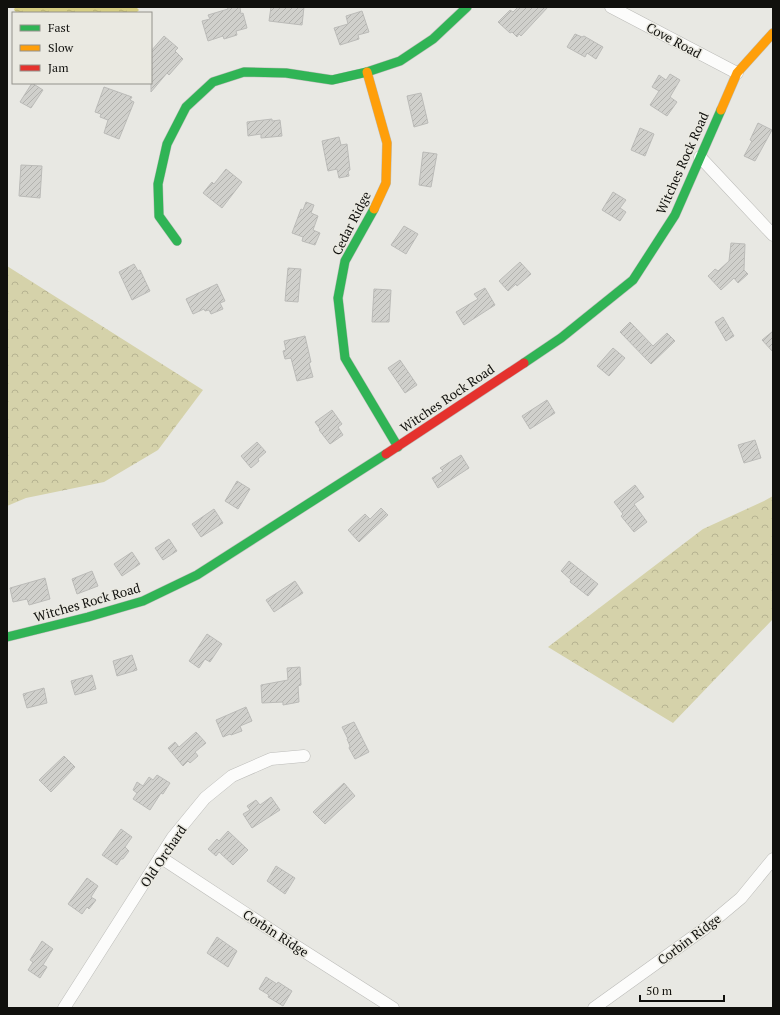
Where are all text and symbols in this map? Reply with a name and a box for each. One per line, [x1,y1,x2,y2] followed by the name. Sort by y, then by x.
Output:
[12,12,152,84] legend
[643,18,705,62] street label: Cove Road
[48,20,71,35] text: Fast
[48,40,74,55] text: Slow
[48,60,69,75] text: Jam
[651,109,713,217] street label: Witches Rock Road
[327,188,375,258] street label: Cedar Ridge
[396,360,498,436] street label: Witches Rock Road
[32,578,142,626] street label: Witches Rock Road
[136,822,190,890] street label: Old Orchard
[240,905,312,961] street label: Corbin Ridge
[654,909,724,969] street label: Corbin Ridge
[640,977,724,1003] scale bar
[646,983,673,998] text: 50 m

